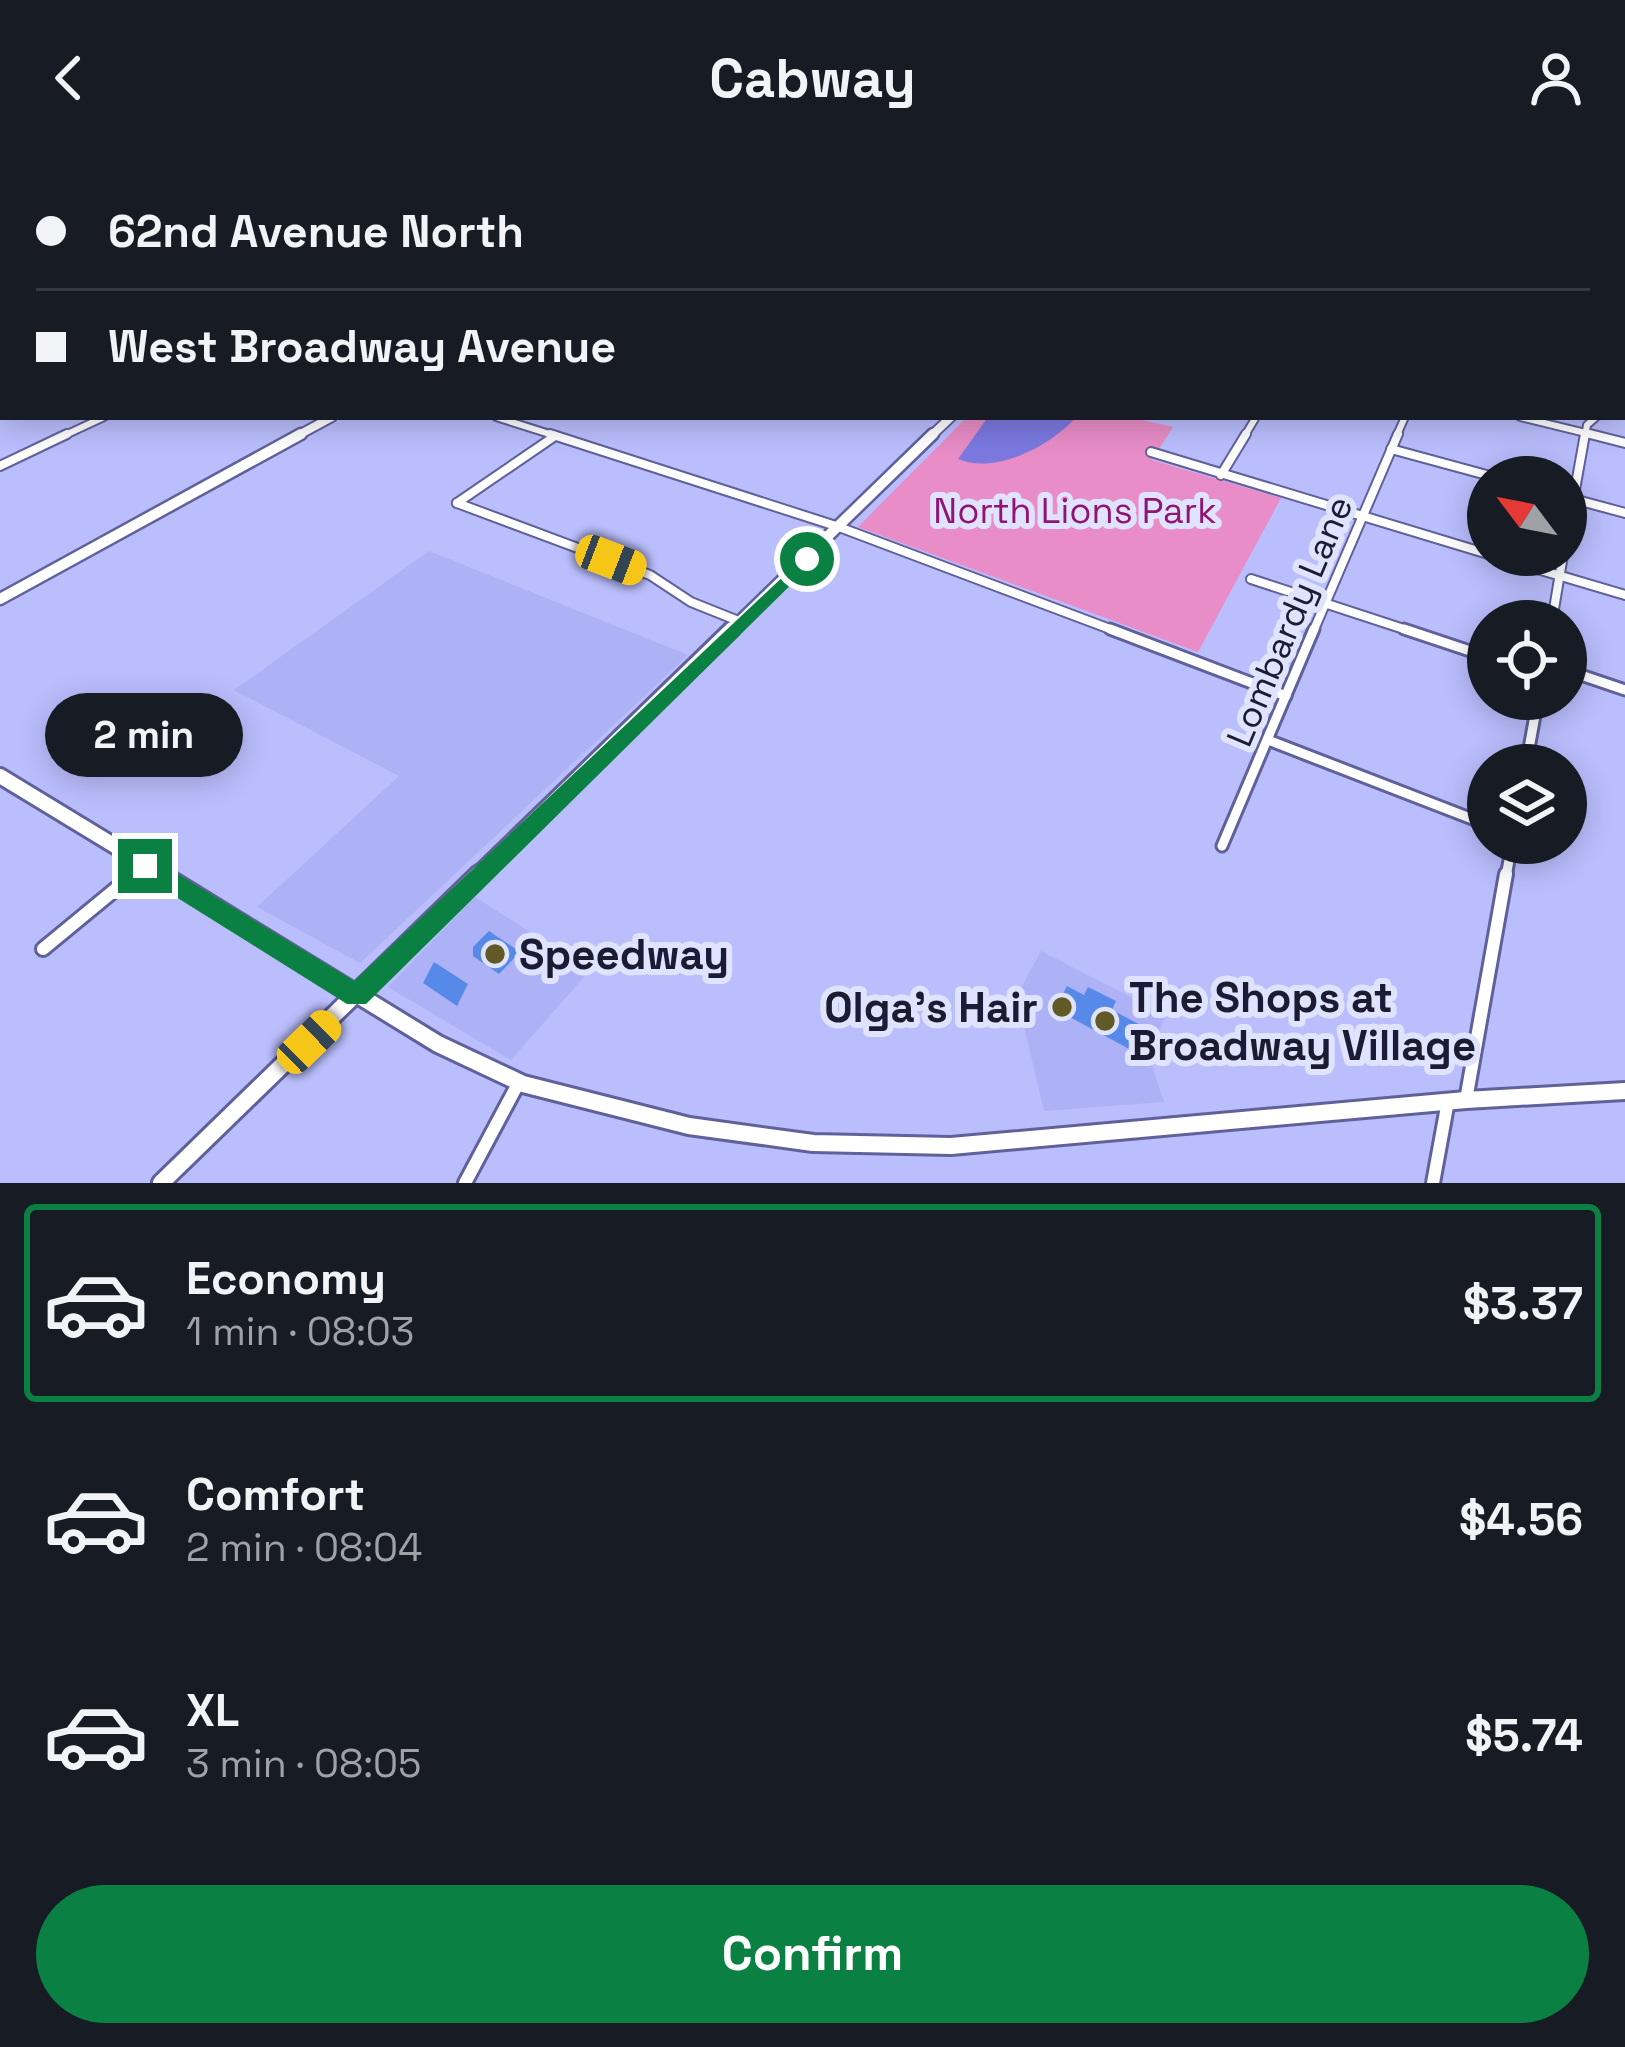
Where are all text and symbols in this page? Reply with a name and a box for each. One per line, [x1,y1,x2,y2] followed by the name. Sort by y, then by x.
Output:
[709,44,916,113] text: Cabway
[36,45,102,111] icon: back
[1523,45,1589,111] icon: person
[108,203,524,260] text: 62nd Avenue North
[108,318,616,375] text: West Broadway Avenue
[1467,456,1587,576] north arrow
[1467,456,1587,864] map controls
[933,488,1217,534] park label: North Lions Park
[1216,489,1363,754] street label: Lombardy Lane
[571,530,651,590] car
[780,532,834,586] route start
[1467,600,1587,720] button: locate
[46,692,244,776] callout: 2 min
[94,710,194,759] text: 2 min
[1467,744,1587,864] button: layers
[118,839,172,893] route end
[519,928,729,981] place label: Speedway
[482,941,508,967] marker: Speedway
[1129,971,1476,1072] place label: The Shops at Broadway Village
[824,981,1038,1034] place label: Olga's Hair
[1049,994,1075,1020] marker: Olga's Hair
[271,1004,347,1080] car
[1092,1008,1118,1034] marker: The Shops at Broadway Village
[42,1249,150,1357] icon: car
[186,1250,386,1307] text: Economy
[1463,1275,1583,1332] text: $3.37
[186,1307,414,1356] text: 1 min · 08:03
[42,1465,150,1573] icon: car
[186,1466,365,1523] text: Comfort
[1459,1491,1583,1548] text: $4.56
[186,1523,422,1572] text: 2 min · 08:04
[42,1681,150,1789] icon: car
[186,1682,239,1739] text: XL
[1465,1707,1583,1764] text: $5.74
[186,1739,421,1788] text: 3 min · 08:05
[36,1885,1589,2023] button: Confirm

